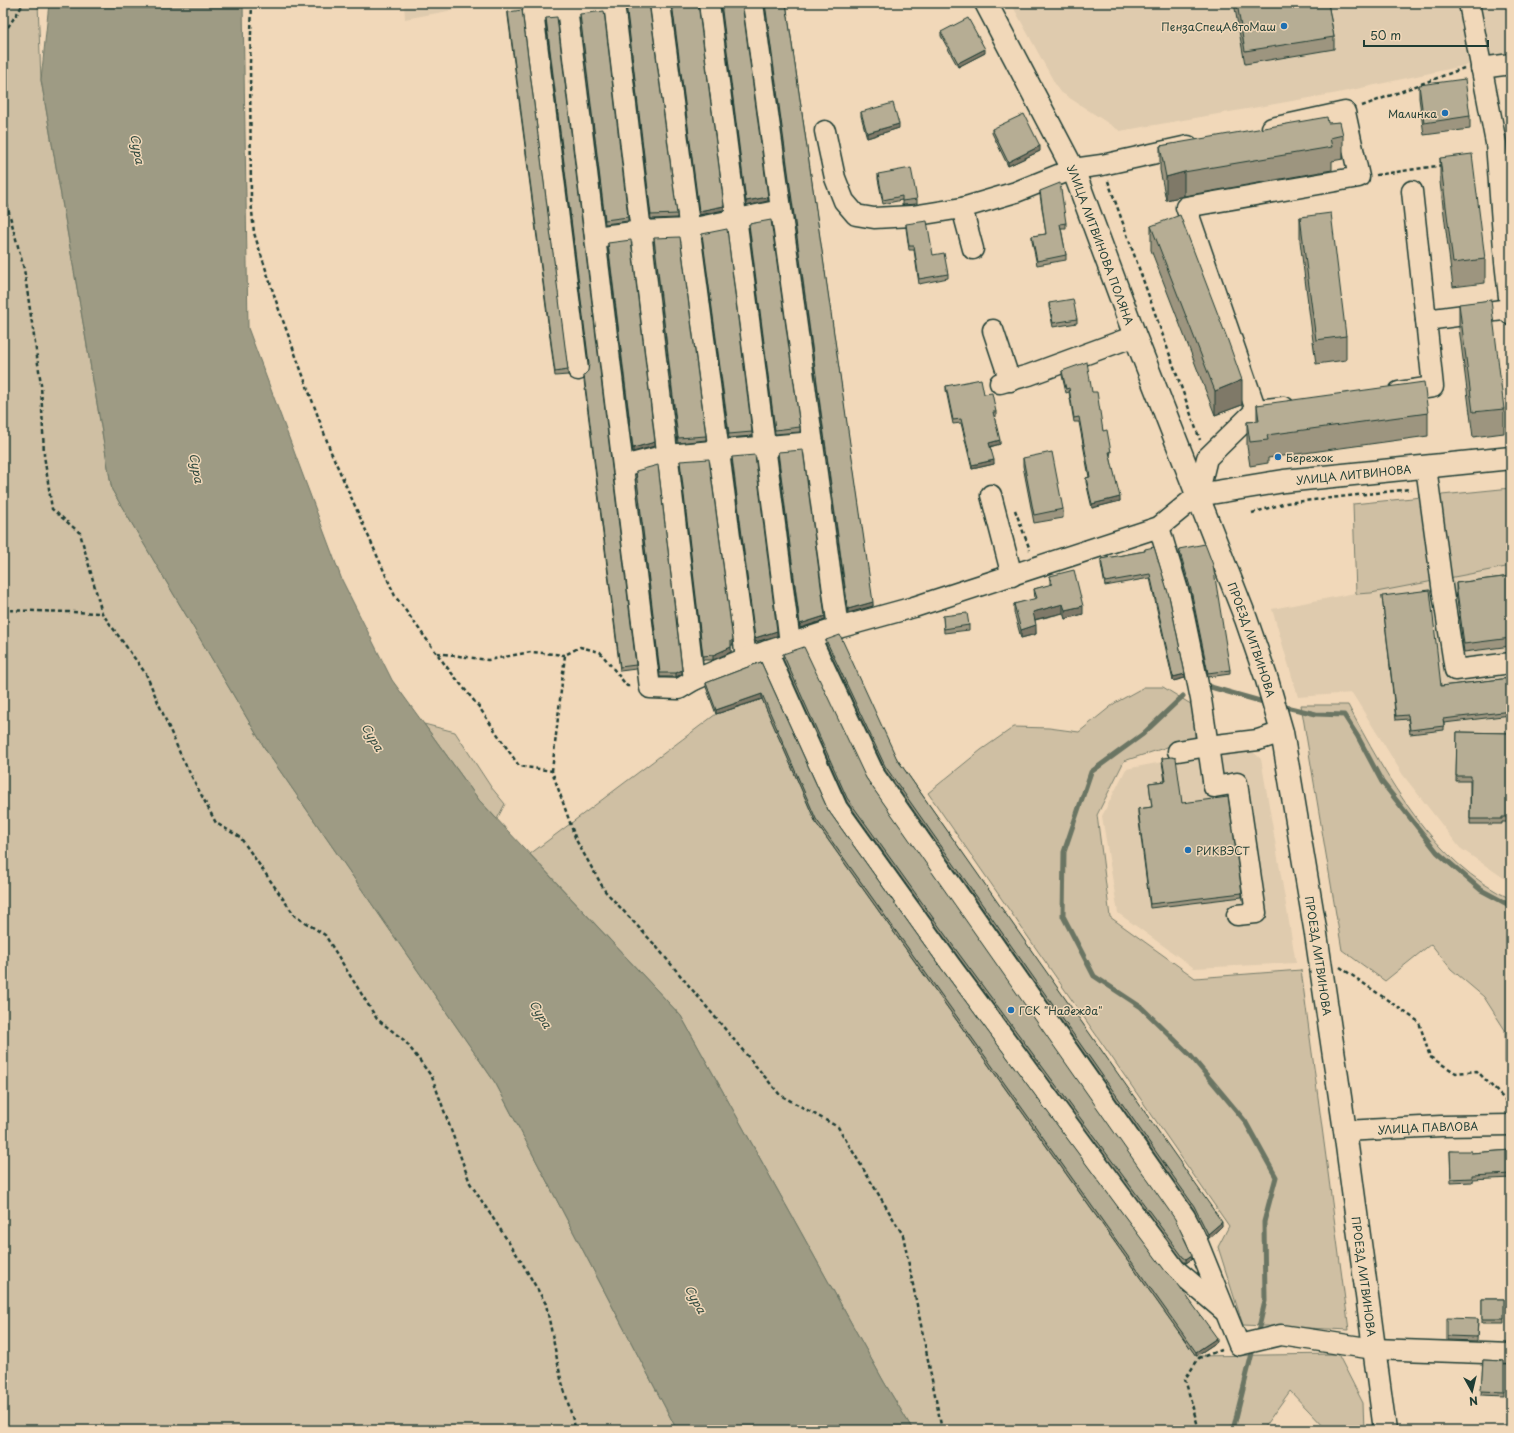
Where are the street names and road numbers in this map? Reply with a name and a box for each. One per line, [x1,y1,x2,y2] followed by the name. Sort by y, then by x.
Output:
[1064,161,1139,328] street label: УЛИЦА ЛИТВИНОВА ПОЛЯНА
[1295,460,1412,488] street label: УЛИЦА ЛИТВИНОВА
[1224,580,1280,699] street label: ПРОЕЗД ЛИТВИНОВА
[1301,895,1336,1017] street label: ПРОЕЗД ЛИТВИНОВА
[1377,1117,1478,1138] street label: УЛИЦА ПАВЛОВА
[1348,1216,1381,1338] street label: ПРОЕЗД ЛИТВИНОВА

